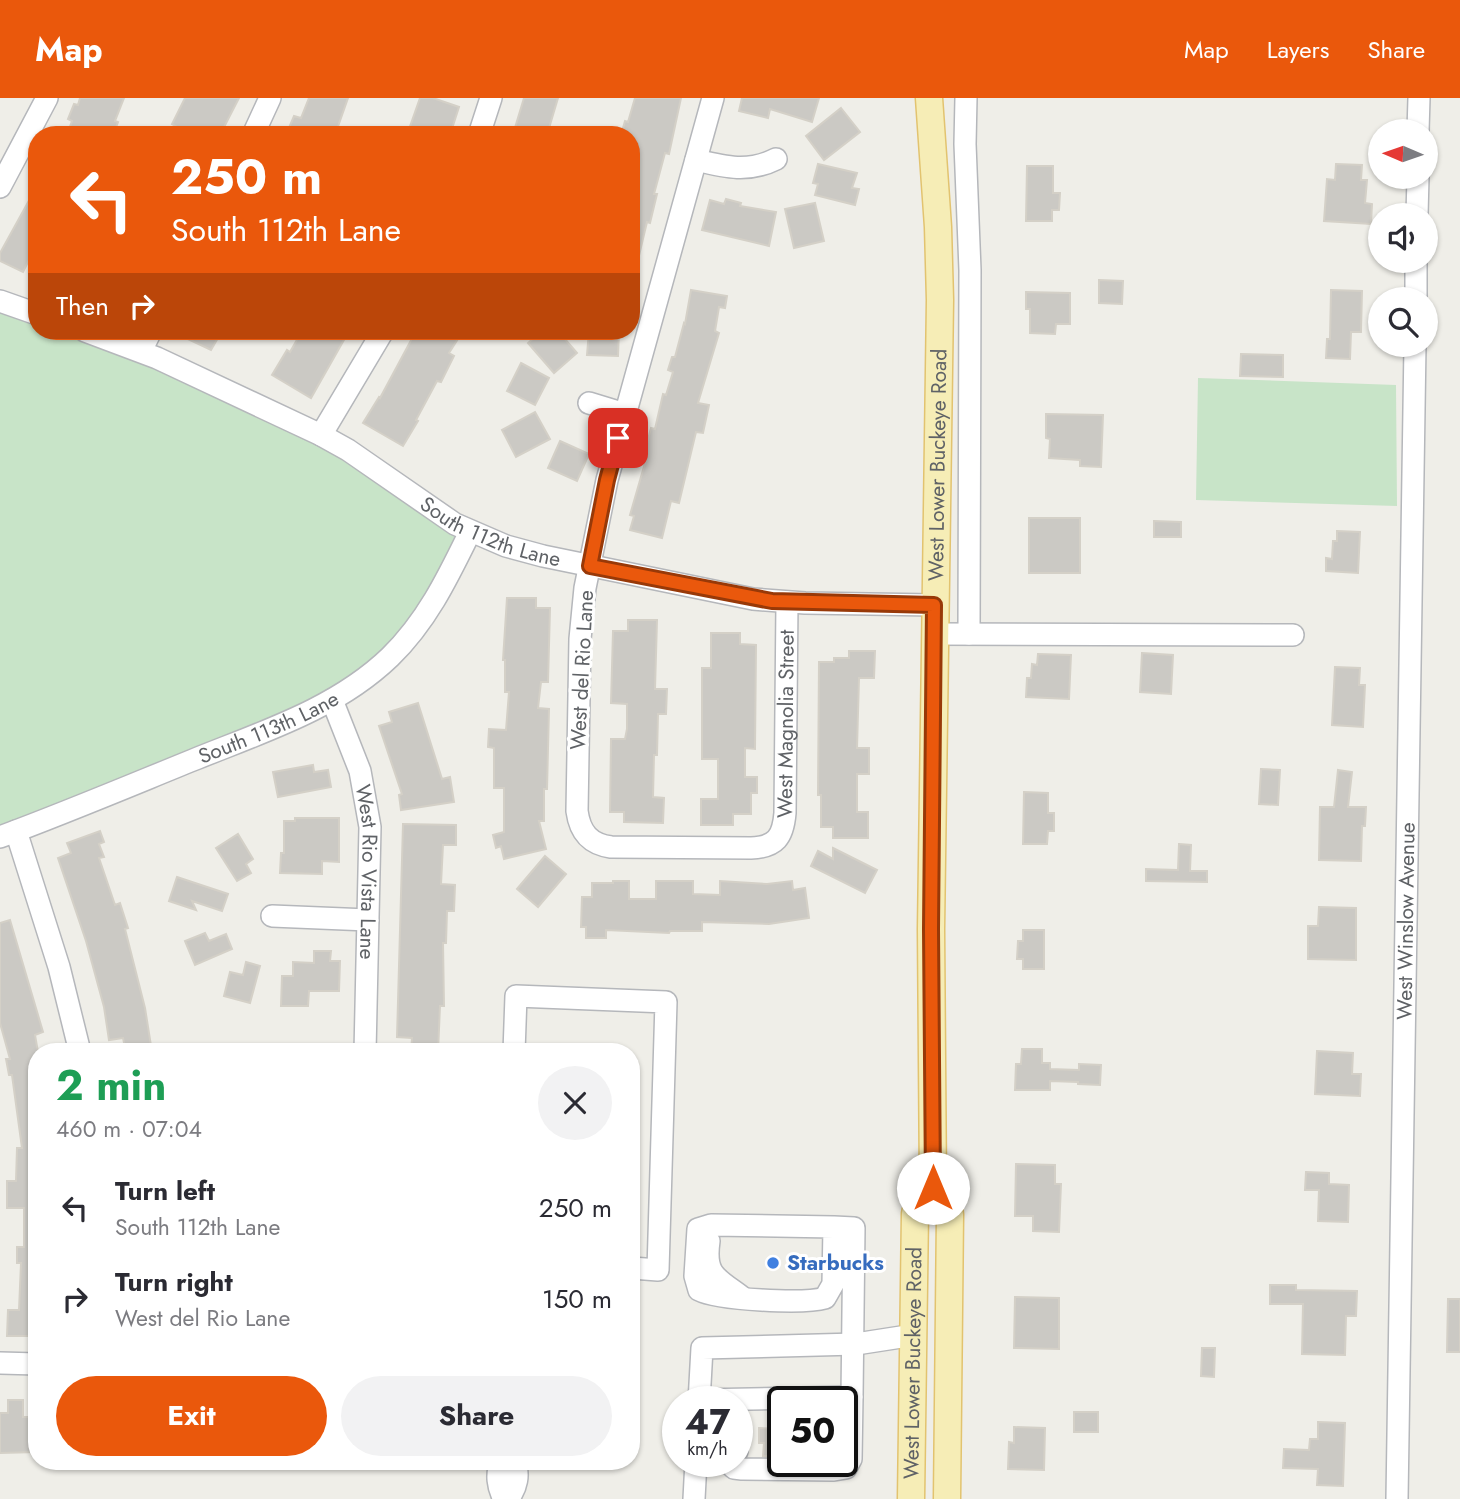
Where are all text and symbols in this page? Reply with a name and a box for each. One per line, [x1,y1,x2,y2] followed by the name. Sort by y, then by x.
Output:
[35,26,103,73] text: Map
[1184,32,1229,67] text: Map
[1267,32,1329,67] text: Layers
[1367,32,1425,67] text: Share
[1368,119,1438,189] north arrow
[1368,119,1438,357] map controls
[171,142,322,212] text: 250 m
[56,154,147,245] icon: left
[1368,203,1438,273] button: sound
[171,207,401,253] text: South 112th Lane
[56,287,109,325] text: Then
[123,287,161,325] icon: right
[1368,287,1438,357] button: search
[921,349,954,581] street label: West Lower Buckeye Road
[588,408,648,468] pin
[599,419,637,457] icon: arrive
[414,489,563,574] street label: South 112th Lane
[563,589,601,751] street label: West del Rio Lane
[770,630,802,818] street label: West Magnolia Street
[194,684,345,771] street label: South 113th Lane
[348,782,385,960] street label: West Rio Vista Lane
[1389,822,1423,1020] street label: West Winslow Avenue
[56,1055,166,1116] text: 2 min
[538,1066,612,1140] button: close
[56,1112,202,1146] text: 460 m · 07:04
[896,1151,970,1225] position arrow
[115,1172,215,1210] text: Turn left
[56,1189,94,1227] icon: left
[539,1189,612,1227] text: 250 m
[115,1210,280,1244] text: South 112th Lane
[896,1247,930,1479] street label: West Lower Buckeye Road
[787,1248,884,1278] place label: Starbucks
[765,1255,781,1271] marker: Starbucks
[115,1263,233,1301] text: Turn right
[56,1280,94,1318] icon: right
[542,1280,612,1318] text: 150 m
[115,1301,290,1335] text: West del Rio Lane
[56,1376,327,1456] button: Exit
[341,1376,612,1456] button: Share
[767,1386,858,1477] speed limit sign: 50
[685,1397,730,1447] text: 47
[687,1436,728,1462] text: km/h

